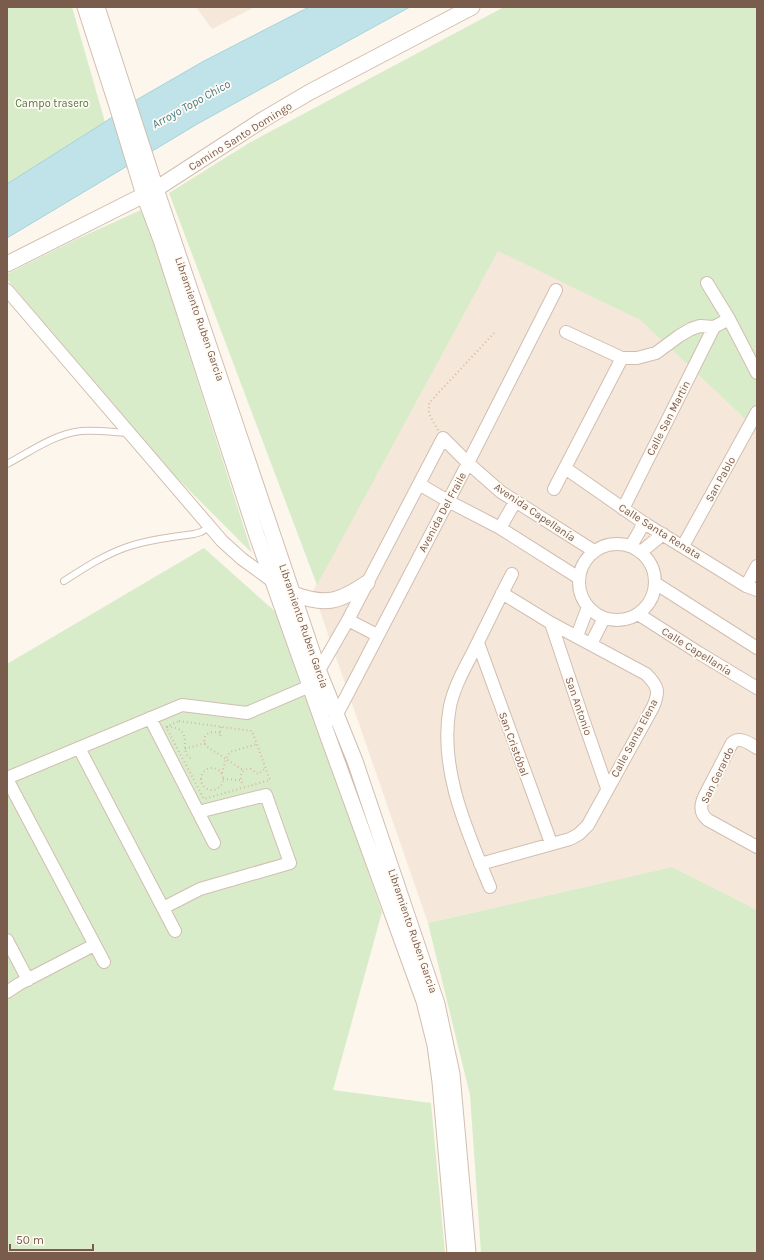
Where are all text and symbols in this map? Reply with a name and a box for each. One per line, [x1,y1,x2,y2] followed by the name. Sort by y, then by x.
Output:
[149,77,233,131] water label: Arroyo Topo Chico
[15,97,89,110] park label: Campo trasero
[186,99,294,174] street label: Camino Santo Domingo
[172,255,227,383] street label: Libramiento Ruben Garcia
[644,378,693,458] street label: Calle San Martin
[703,454,738,504] street label: San Pablo
[416,470,469,554] street label: Avenida Del Fraile
[492,480,578,544] street label: Avenida Capellanía
[616,501,703,562] street label: Calle Santa Renata
[276,562,331,690] street label: Libramiento Ruben Garcia
[659,625,734,678] street label: Calle Capellanía
[562,675,595,737] street label: San Antonio
[608,697,661,780] street label: Calle Santa Elena
[496,710,531,778] street label: San Cristóbal
[698,745,737,806] street label: San Gerardo
[385,867,440,995] street label: Libramiento Ruben Garcia
[10,1226,93,1252] scale bar
[16,1233,44,1247] text: 50 m

